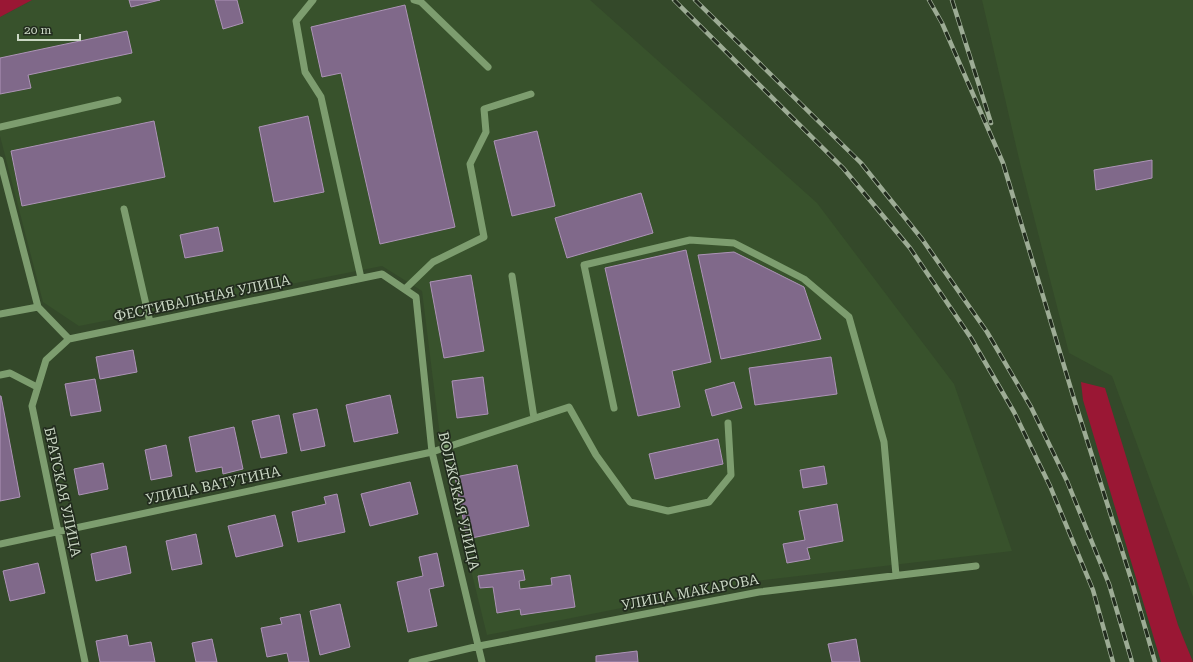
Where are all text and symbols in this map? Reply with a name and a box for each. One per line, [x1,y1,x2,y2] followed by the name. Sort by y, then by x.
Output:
[18,16,80,42] scale bar
[24,23,51,37] text: 20 m
[112,271,292,325] street label: ФЕСТИВАЛЬНАЯ УЛИЦА
[41,426,85,559] street label: БРАТСКАЯ УЛИЦА
[435,430,483,572] street label: ВОЛЖСКАЯ УЛИЦА
[144,463,282,507] street label: УЛИЦА ВАТУТИНА
[620,571,760,613] street label: УЛИЦА МАКАРОВА

